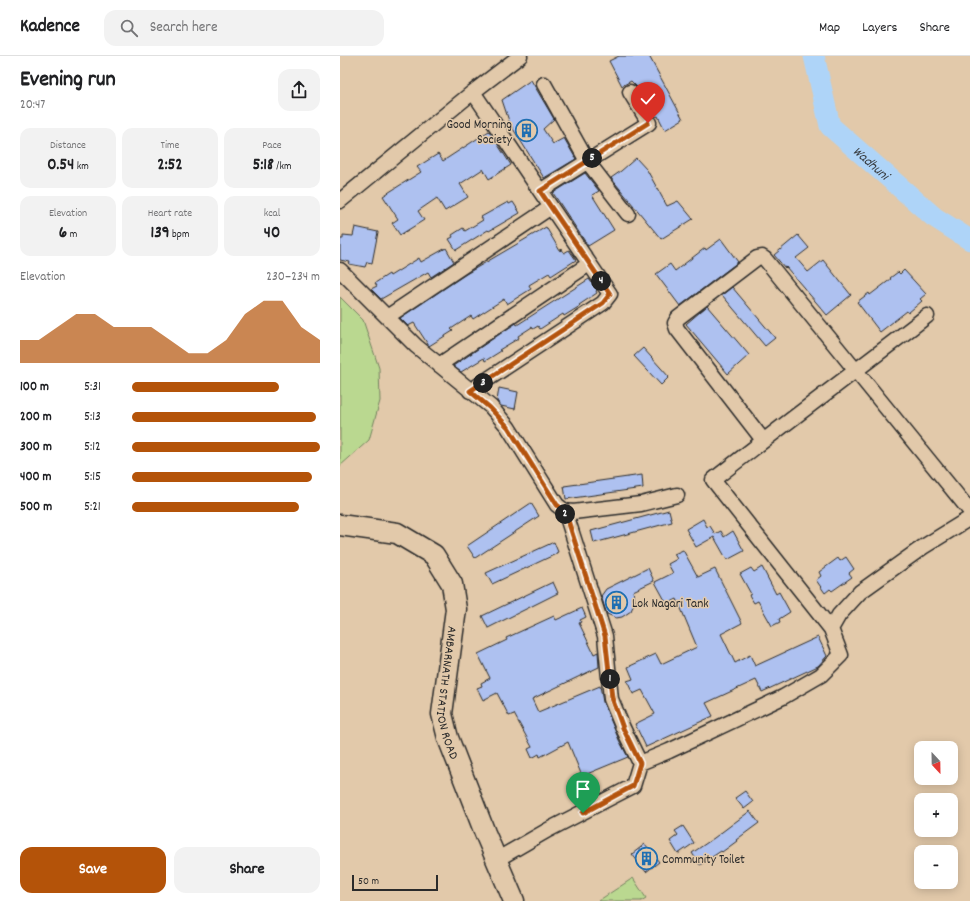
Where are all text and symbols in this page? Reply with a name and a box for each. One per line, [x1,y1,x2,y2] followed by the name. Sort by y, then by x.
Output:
[104,10,384,46] search box
[20,14,80,41] text: Kadence
[118,17,140,39] icon: search
[150,17,218,39] text: Search here
[819,18,840,38] text: Map
[862,18,897,38] text: Layers
[919,18,950,38] text: Share
[20,65,116,96] text: Evening run
[278,69,320,111] button: share
[631,82,665,123] pin
[637,88,659,110] icon: check
[20,96,45,115] text: 20:47
[446,116,513,150] place label: Good Morning Society
[514,117,540,143] building icon: Good Morning Society
[50,138,86,154] text: Distance
[161,138,179,154] text: Time
[262,138,282,154] text: Pace
[848,142,895,187] water label: Wadhuni
[582,148,602,168] pin: 5
[589,150,595,166] text: 5
[47,154,74,178] text: 0.54
[157,154,183,178] text: 2:52
[253,154,274,178] text: 5:18
[74,159,89,175] text: km
[274,159,291,175] text: /km
[49,206,87,222] text: Elevation
[148,206,192,222] text: Heart rate
[264,206,280,222] text: kcal
[59,222,67,246] text: 6
[151,222,170,246] text: 139
[264,222,280,246] text: 40
[67,227,77,243] text: m
[170,227,189,243] text: bpm
[20,268,65,287] text: Elevation
[266,268,320,287] text: 230–234 m
[591,271,611,291] pin: 4
[599,273,603,289] text: 4
[473,373,493,393] pin: 3
[481,375,485,391] text: 3
[20,378,49,397] text: 100 m
[84,378,101,397] text: 5:31
[20,408,52,427] text: 200 m
[84,408,101,427] text: 5:13
[20,438,52,457] text: 300 m
[84,438,101,457] text: 5:12
[20,468,51,487] text: 400 m
[84,468,101,487] text: 5:15
[20,498,52,517] text: 500 m
[84,498,101,517] text: 5:21
[555,504,575,524] pin: 2
[563,506,567,522] text: 2
[604,589,630,615] building icon: Lok Nagari Tank
[632,595,709,614] place label: Lok Nagari Tank
[430,625,462,763] street label: AMBARNATH STATION ROAD
[600,669,620,689] pin: 1
[609,671,611,687] text: 1
[914,741,958,785] north arrow
[914,741,958,889] map controls
[566,772,600,813] pin
[572,778,594,800] icon: arrive
[914,793,958,837] button: +
[633,845,659,871] building icon: Community Toilet
[914,845,958,889] button: −
[20,847,166,893] button: Save
[174,847,320,893] button: Share
[662,851,745,870] place label: Community Toilet
[352,873,438,892] scale bar
[358,874,379,890] text: 50 m

